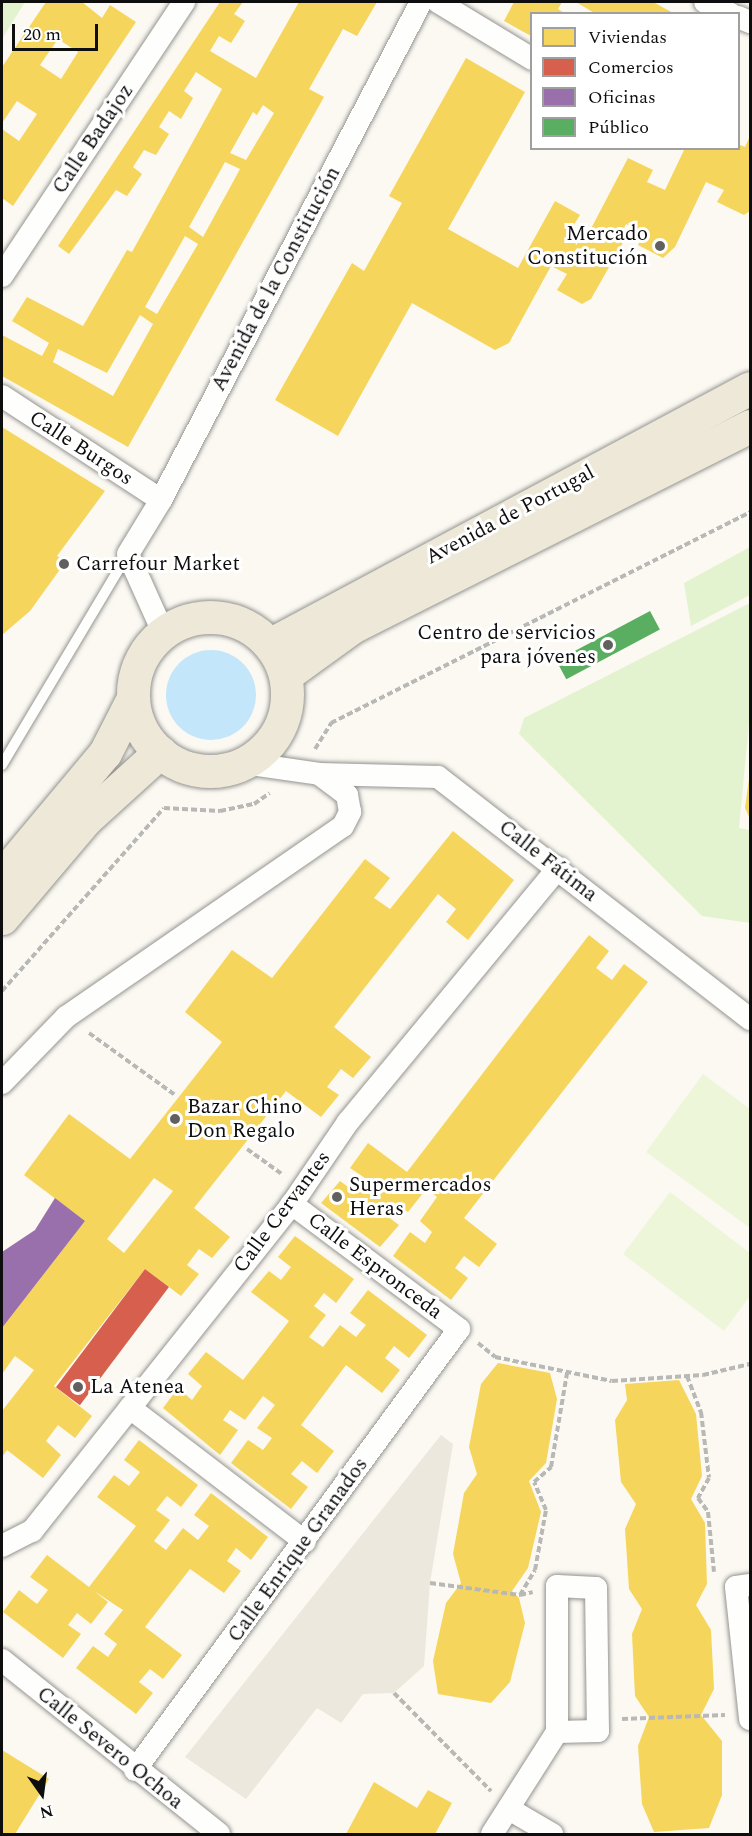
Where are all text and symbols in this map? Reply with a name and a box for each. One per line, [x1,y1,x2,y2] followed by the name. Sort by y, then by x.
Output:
[15,12,100,50] scale bar
[530,12,740,150] legend
[23,21,61,48] text: 20 m
[588,24,667,51] text: Viviendas
[588,54,674,81] text: Comercios
[47,79,139,199] street label: Calle Badajoz
[588,84,656,111] text: Oficinas
[588,114,649,141] text: Público
[206,162,346,396] street label: Avenida de la Constitución
[527,221,648,271] place label: Mercado Constitución
[653,239,667,253] marker: Mercado Constitución
[24,405,138,491] street label: Calle Burgos
[421,460,599,570] street label: Avenida de Portugal
[76,551,240,577] place label: Carrefour Market
[57,557,71,571] marker: Carrefour Market
[417,620,596,670] place label: Centro de servicios para jóvenes
[601,638,615,652] marker: Centro de servicios para jóvenes
[494,815,602,907] street label: Calle Fátima
[187,1094,302,1144] place label: Bazar Chino Don Regalo
[168,1112,182,1126] marker: Bazar Chino Don Regalo
[228,1146,336,1278] street label: Calle Cervantes
[349,1172,491,1222] place label: Supermercados Heras
[330,1190,344,1204] marker: Supermercados Heras
[303,1207,447,1325] street label: Calle Espronceda
[90,1374,184,1400] place label: La Atenea
[71,1380,85,1394] marker: La Atenea
[222,1453,374,1647] street label: Calle Enrique Granados
[32,1681,188,1815] street label: Calle Severo Ochoa
[12,1764,72,1824] north arrow
[37,1798,56,1825] text: N

